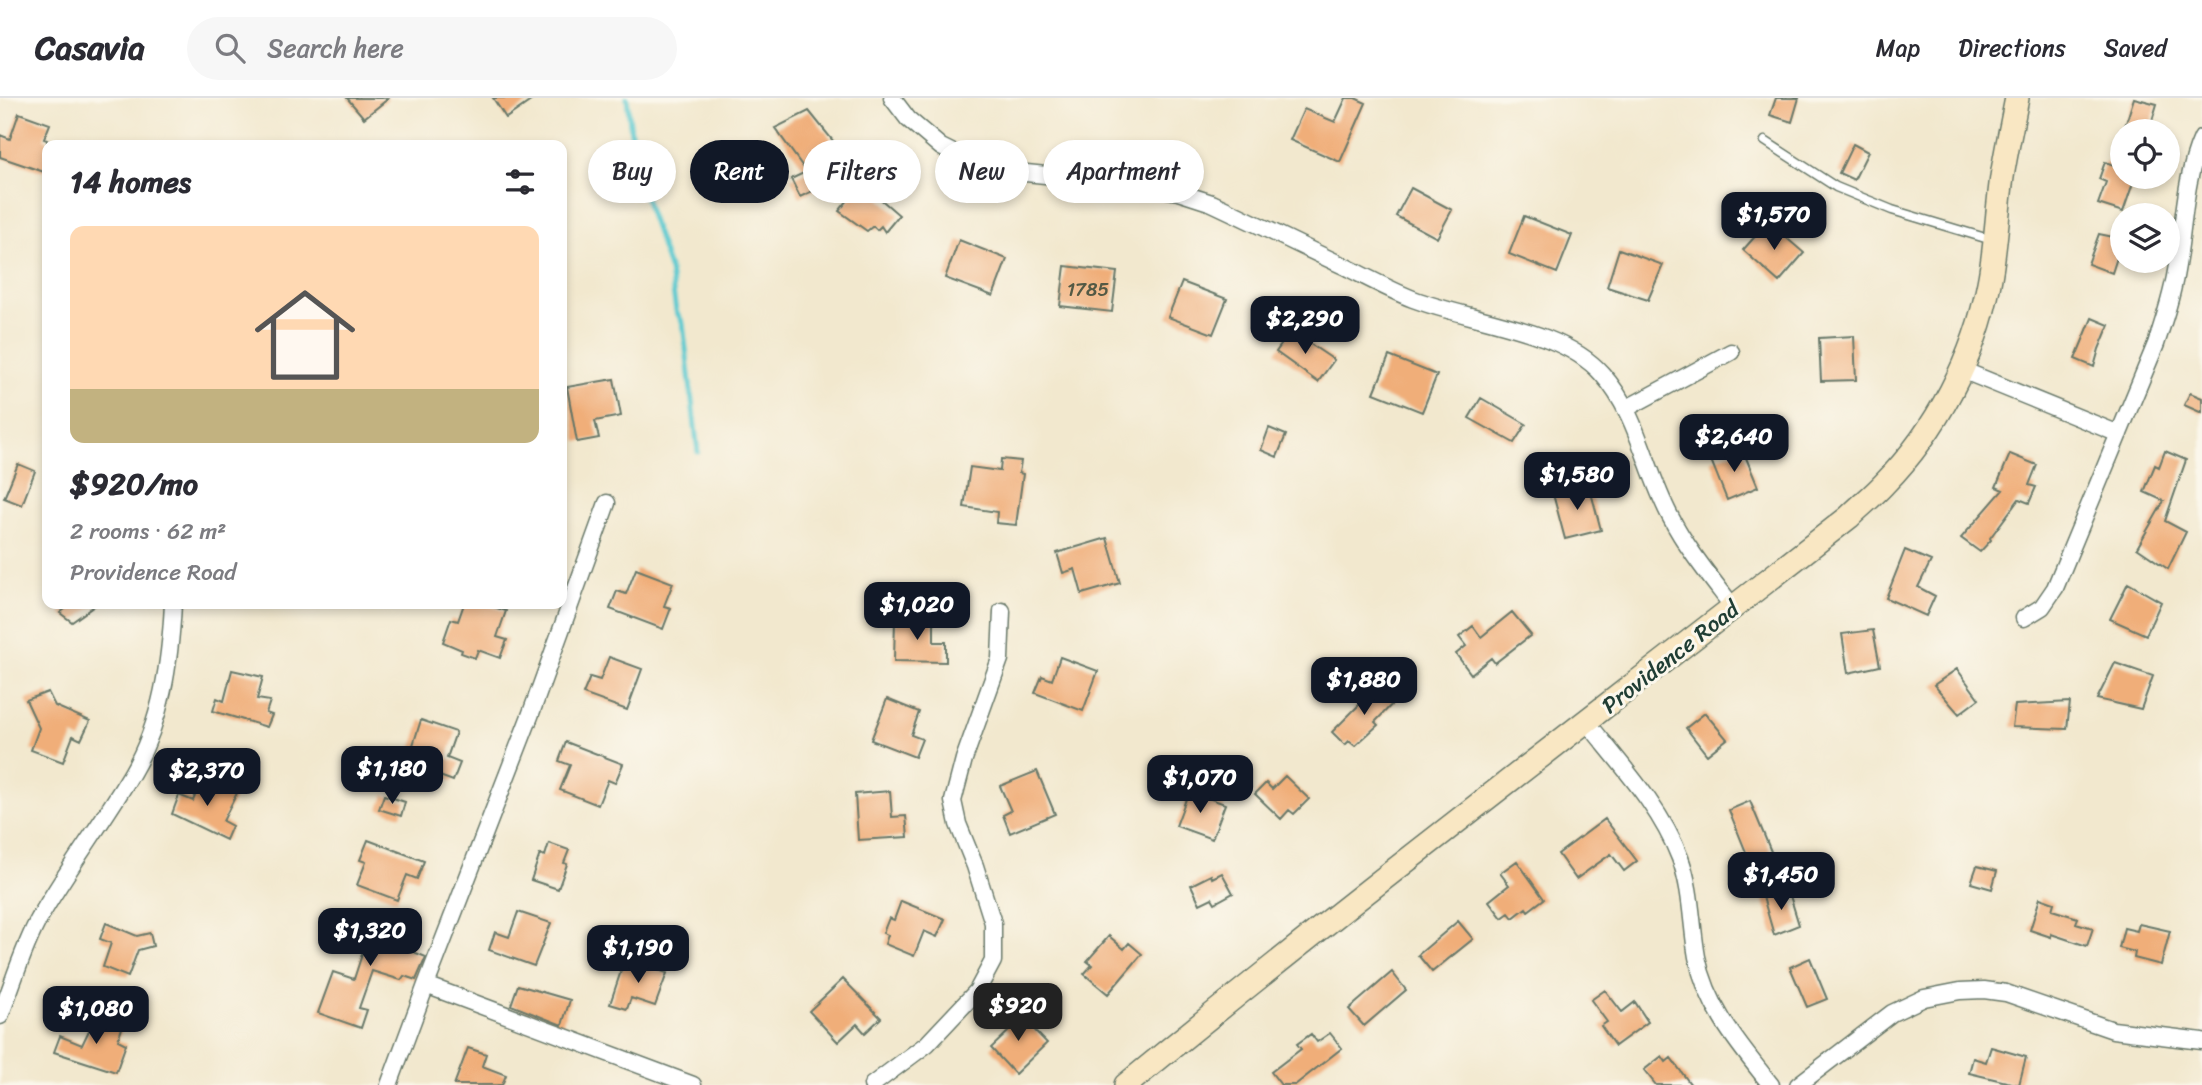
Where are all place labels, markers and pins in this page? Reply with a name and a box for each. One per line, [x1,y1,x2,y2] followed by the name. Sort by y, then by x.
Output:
[1717,192,1831,252] pin: $1,570
[1248,296,1362,356] pin: $2,290
[1677,414,1791,474] pin: $2,640
[1520,452,1634,512] pin: $1,580
[860,582,974,642] pin: $1,020
[1307,658,1421,717] pin: $1,880
[335,746,449,806] pin: $1,180
[150,748,264,808] pin: $2,370
[1143,756,1257,815] pin: $1,070
[1724,852,1838,912] pin: $1,450
[313,908,427,968] pin: $1,320
[581,926,695,985] pin: $1,190
[977,984,1059,1043] pin: $920
[39,986,153,1046] pin: $1,080

